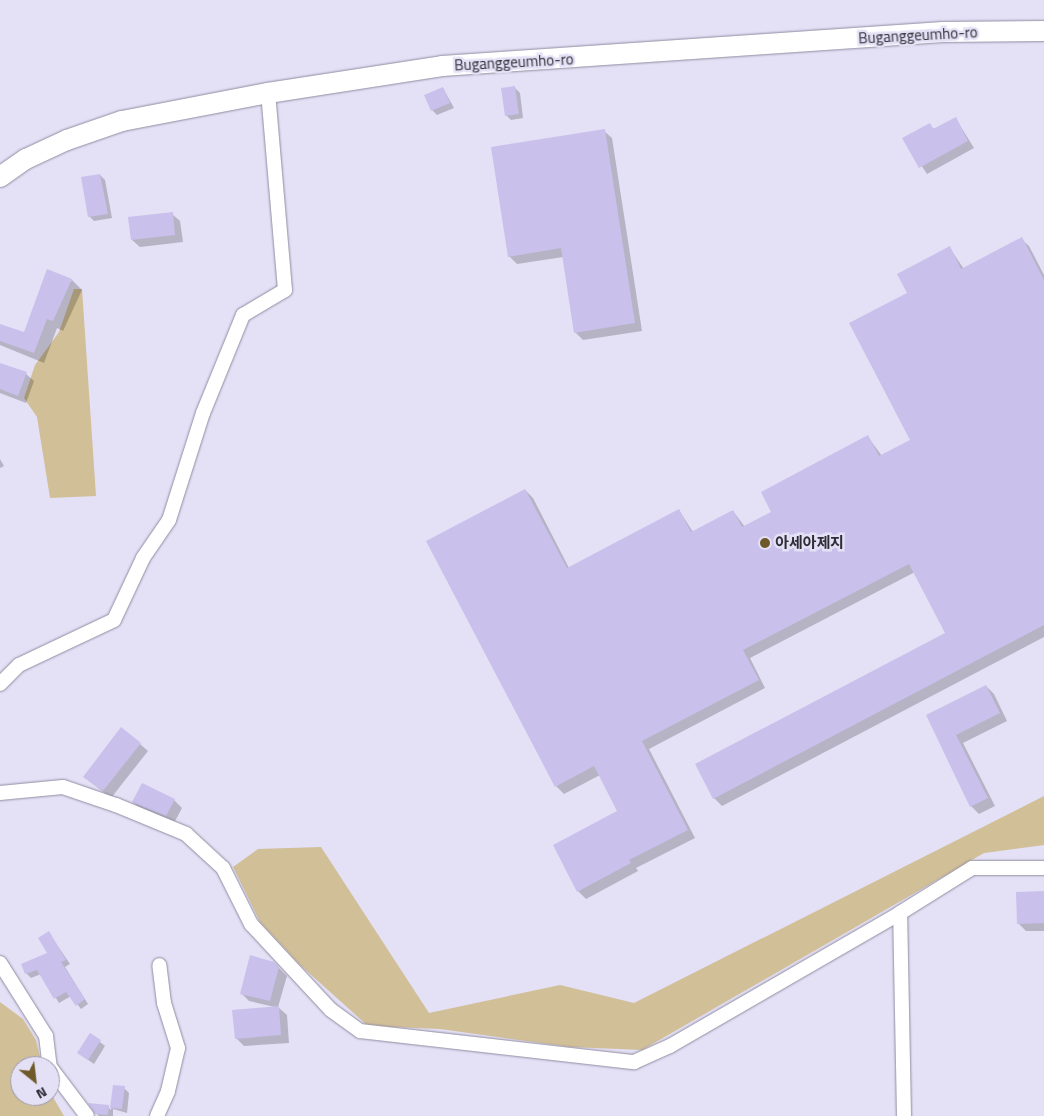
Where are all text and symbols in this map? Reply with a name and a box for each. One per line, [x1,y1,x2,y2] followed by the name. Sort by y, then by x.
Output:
[858,23,978,47] street label: Buganggeumho-ro
[454,50,574,74] street label: Buganggeumho-ro
[775,534,844,552] place label: 아세아제지
[759,537,771,549] marker: 아세아제지
[10,1056,60,1106] north arrow
[33,1082,51,1105] text: N

